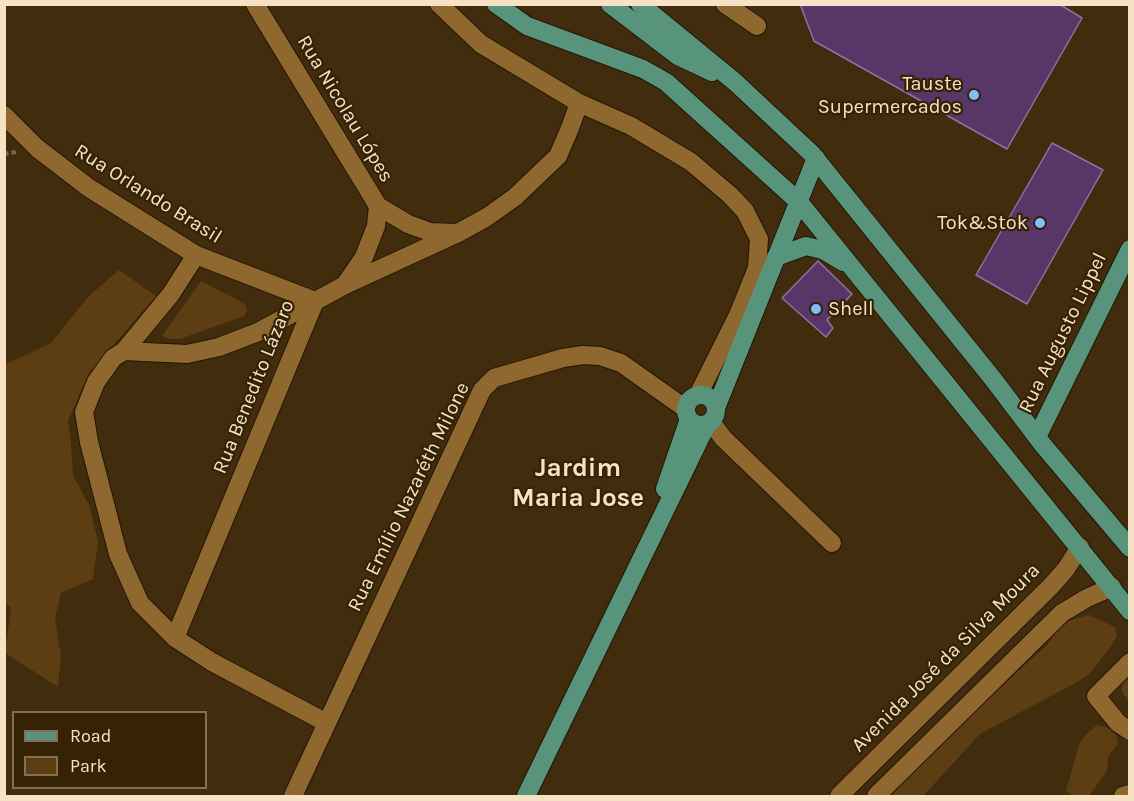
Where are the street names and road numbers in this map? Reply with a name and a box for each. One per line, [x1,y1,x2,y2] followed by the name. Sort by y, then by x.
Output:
[292,31,398,187] street label: Rua Nicolau Lópes
[70,139,226,249] street label: Rua Orlando Brasil
[1014,249,1112,417] street label: Rua Augusto Lippel
[208,297,300,477] street label: Rua Benedito Lázaro
[343,378,475,616] street label: Rua Emílio Nazaréth Milone
[847,559,1045,757] street label: Avenida José da Silva Moura

